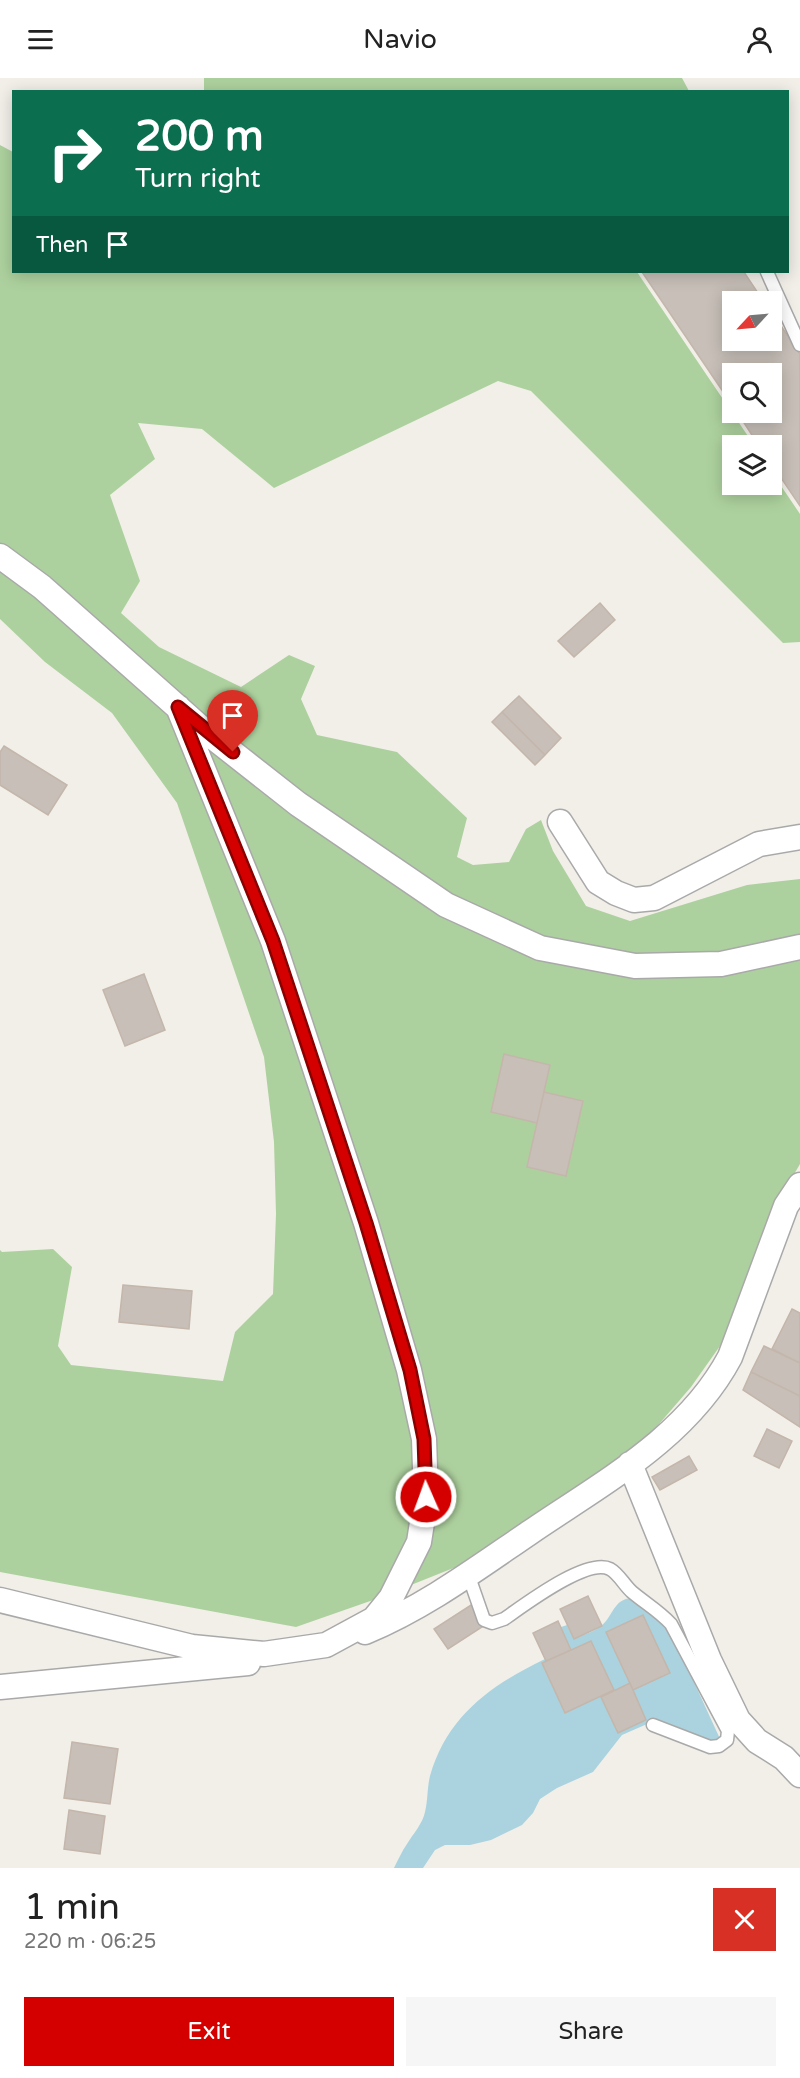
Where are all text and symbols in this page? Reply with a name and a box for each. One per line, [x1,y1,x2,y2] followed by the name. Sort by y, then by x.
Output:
[24,23,57,56] icon: menu
[363,23,437,56] text: Navio
[743,23,776,56] icon: person
[135,111,264,162] text: 200 m
[36,114,114,192] icon: right
[135,162,261,195] text: Turn right
[101,228,134,261] icon: arrive
[36,232,89,258] text: Then
[722,291,782,351] north arrow
[722,291,782,495] map controls
[722,363,782,423] button: search
[722,435,782,495] button: layers
[207,690,258,752] pin
[216,699,249,732] icon: arrive
[394,1465,458,1529] position arrow
[24,1886,120,1929] text: 1 min
[713,1888,776,1951] button: close
[24,1930,156,1954] text: 220 m · 06:25
[24,1997,394,2066] button: Exit
[406,1997,776,2066] button: Share

